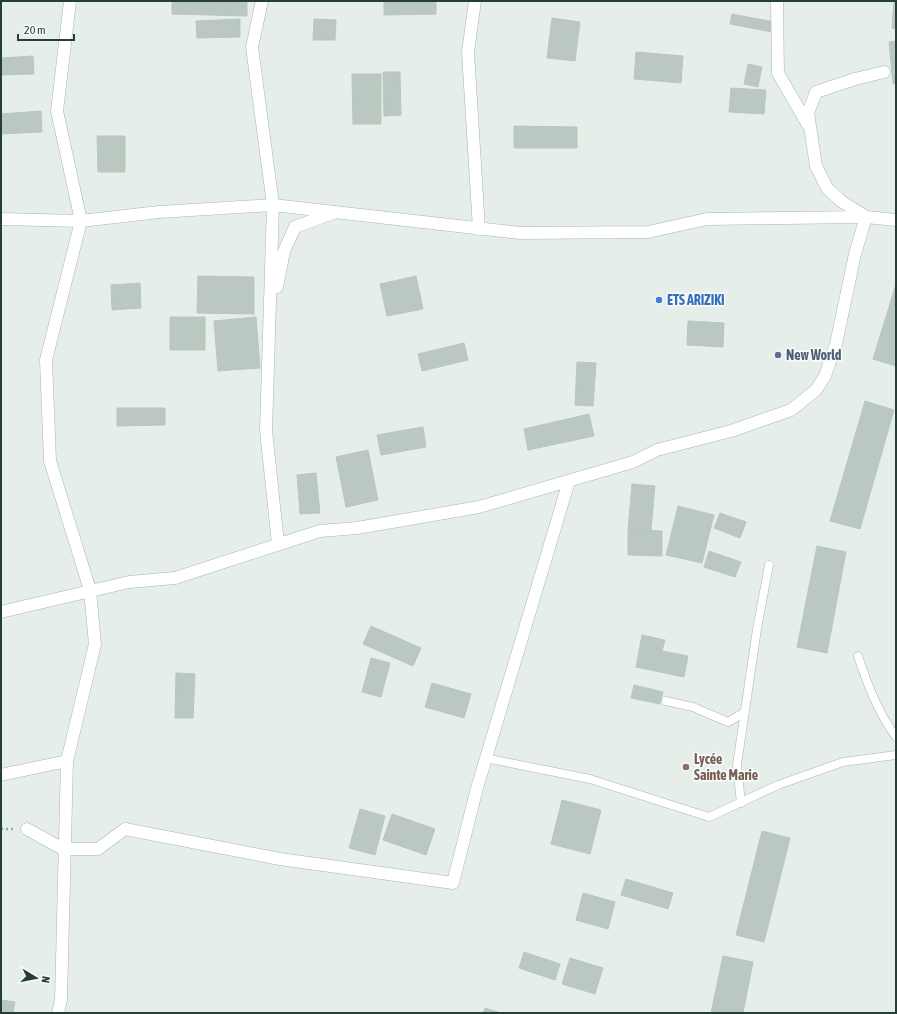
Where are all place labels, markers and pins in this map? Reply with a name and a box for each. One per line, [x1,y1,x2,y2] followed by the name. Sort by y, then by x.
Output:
[667,292,725,308] place label: ETS ARIZIKI
[654,295,664,305] marker: ETS ARIZIKI
[786,347,842,363] place label: New World
[773,350,783,360] marker: New World
[694,751,758,783] place label: Lycée Sainte Marie
[681,762,691,772] marker: Lycée Sainte Marie

